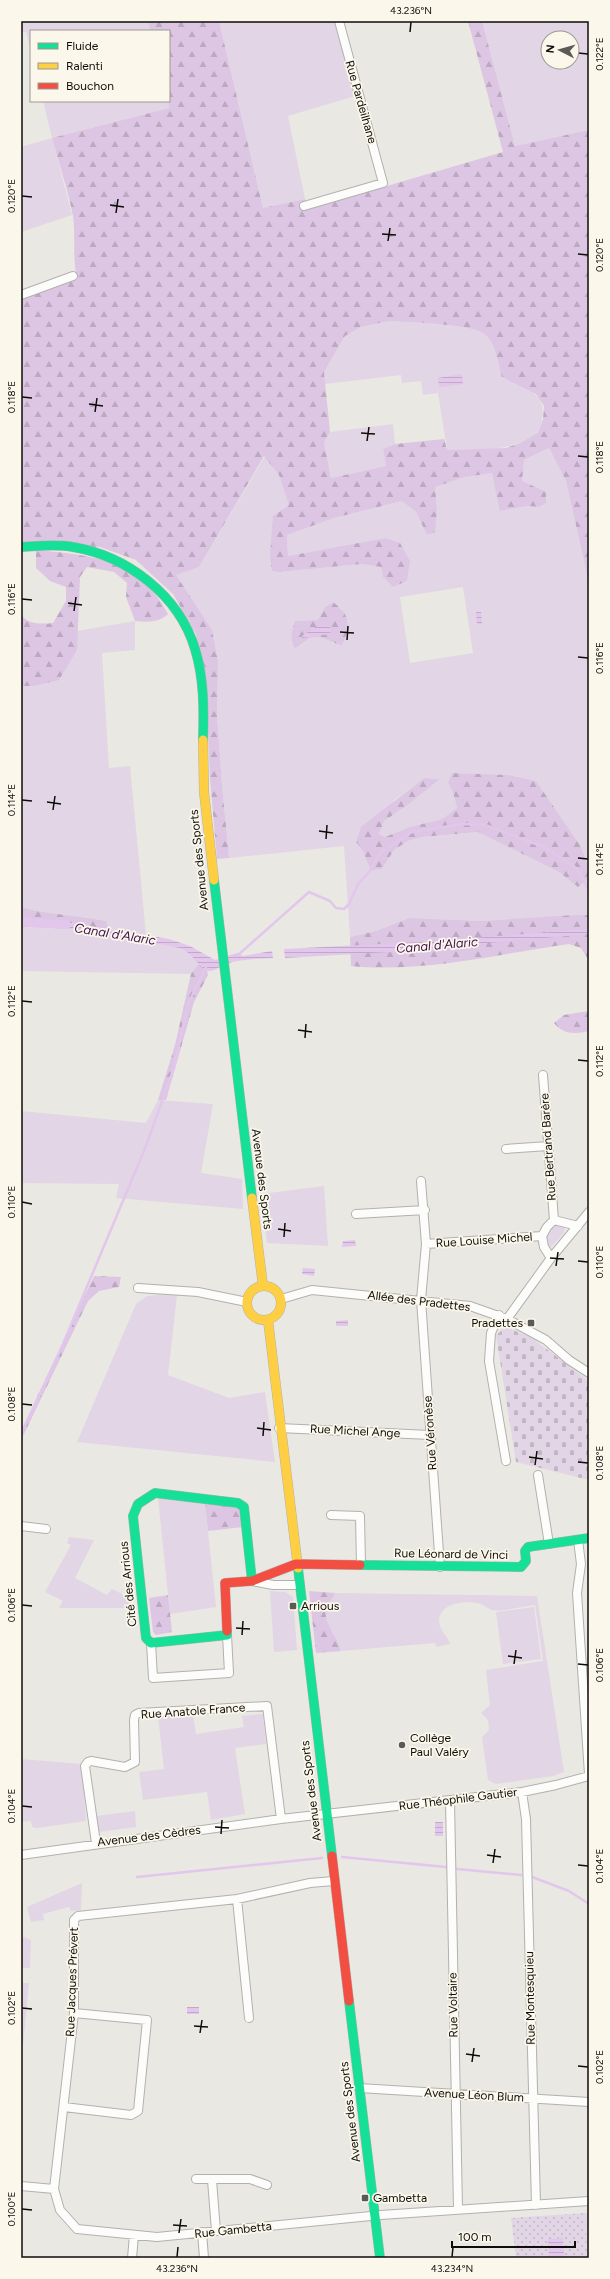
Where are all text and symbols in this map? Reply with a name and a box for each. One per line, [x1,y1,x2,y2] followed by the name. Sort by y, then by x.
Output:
[390,4,432,17] text: 43.236°N
[30,30,170,102] legend
[540,30,580,70] north arrow
[593,37,606,71] text: 0.122°E
[66,39,99,53] text: Fluide
[544,44,557,54] text: N
[66,59,103,73] text: Ralenti
[342,59,380,146] street label: Rue Pardeilhane
[66,79,114,93] text: Bouchon
[5,179,18,213] text: 0.120°E
[593,238,606,272] text: 0.120°E
[5,381,18,413] text: 0.118°E
[593,441,606,473] text: 0.118°E
[5,583,18,615] text: 0.116°E
[593,642,606,674] text: 0.116°E
[5,784,18,816] text: 0.114°E
[187,808,211,911] street label: Avenue des Sports
[593,843,606,875] text: 0.114°E
[73,920,157,948] water label: Canal d'Alaric
[395,934,479,956] water label: Canal d'Alaric
[5,985,18,1017] text: 0.112°E
[593,1045,606,1077] text: 0.112°E
[537,1092,559,1201] street label: Rue Bertrand Barère
[249,1128,275,1231] street label: Avenue des Sports
[5,1186,18,1218] text: 0.110°E
[435,1230,533,1250] street label: Rue Louise Michel
[593,1246,606,1278] text: 0.110°E
[367,1288,472,1314] street label: Allée des Pradettes
[471,1316,523,1330] place label: Pradettes
[526,1318,536,1328] marker: Pradettes
[5,1387,18,1421] text: 0.108°E
[420,1395,440,1471] street label: Rue Véronèse
[309,1422,401,1440] street label: Rue Michel Ange
[593,1446,606,1480] text: 0.108°E
[117,1540,139,1627] street label: Cité des Arrious
[394,1546,508,1562] street label: Rue Léonard de Vinci
[5,1588,18,1622] text: 0.106°E
[301,1599,340,1613] place label: Arrious
[288,1601,298,1611] marker: Arrious
[593,1648,606,1682] text: 0.106°E
[140,1700,246,1722] street label: Rue Anatole France
[410,1731,469,1759] place label: Collège Paul Valéry
[298,1739,324,1842] street label: Avenue des Sports
[397,1740,407,1750] marker: Collège Paul Valéry
[398,1785,518,1813] street label: Rue Théophile Gautier
[5,1788,18,1823] text: 0.104°E
[96,1823,202,1849] street label: Avenue des Cèdres
[593,1848,606,1883] text: 0.104°E
[63,1926,81,2037] street label: Rue Jacques Prévert
[522,1951,538,2045] street label: Rue Montesquieu
[445,1972,461,2038] street label: Rue Voltaire
[5,1991,18,2025] text: 0.102°E
[593,2050,606,2084] text: 0.102°E
[337,2060,363,2163] street label: Avenue des Sports
[424,2085,524,2105] street label: Avenue Léon Blum
[5,2191,18,2227] text: 0.100°E
[373,2191,427,2205] place label: Gambetta
[360,2193,370,2203] marker: Gambetta
[194,2219,272,2241] street label: Rue Gambetta
[452,2223,575,2249] scale bar
[458,2230,492,2244] text: 100 m
[156,2262,198,2275] text: 43.236°N
[431,2262,473,2275] text: 43.234°N

